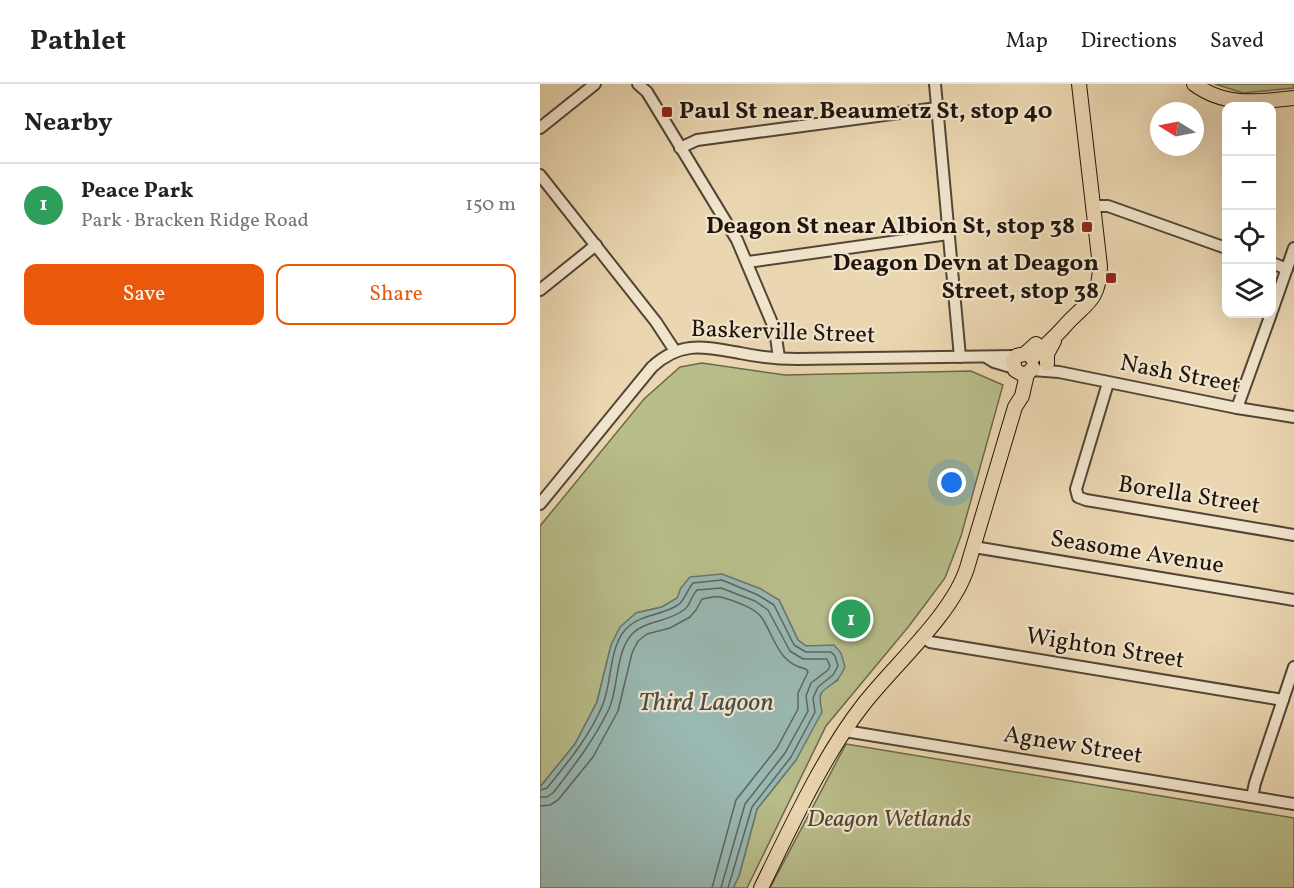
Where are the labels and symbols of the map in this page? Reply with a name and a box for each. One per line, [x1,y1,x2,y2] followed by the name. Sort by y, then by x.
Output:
[679,95,1052,129] place label: Paul St near Beaumetz St, stop 40
[1150,102,1204,156] north arrow
[660,105,674,119] marker: Paul St near Beaumetz St, stop 40
[706,210,1075,244] place label: Deagon St near Albion St, stop 38
[1080,220,1094,234] marker: Deagon St near Albion St, stop 38
[833,247,1099,309] place label: Deagon Devn at Deagon Street, stop 38
[1104,271,1118,285] marker: Deagon Devn at Deagon Street, stop 38
[690,313,876,353] street label: Baskerville Street
[1117,347,1243,403] street label: Nash Street
[937,468,966,497] your location
[1116,468,1262,524] street label: Borella Street
[1048,522,1226,584] street label: Seasome Avenue
[832,596,870,642] pin: 1
[1023,620,1187,678] street label: Wighton Street
[638,685,774,721] water label: Third Lagoon
[1001,718,1145,774] street label: Agnew Street
[807,803,971,837] park label: Deagon Wetlands

